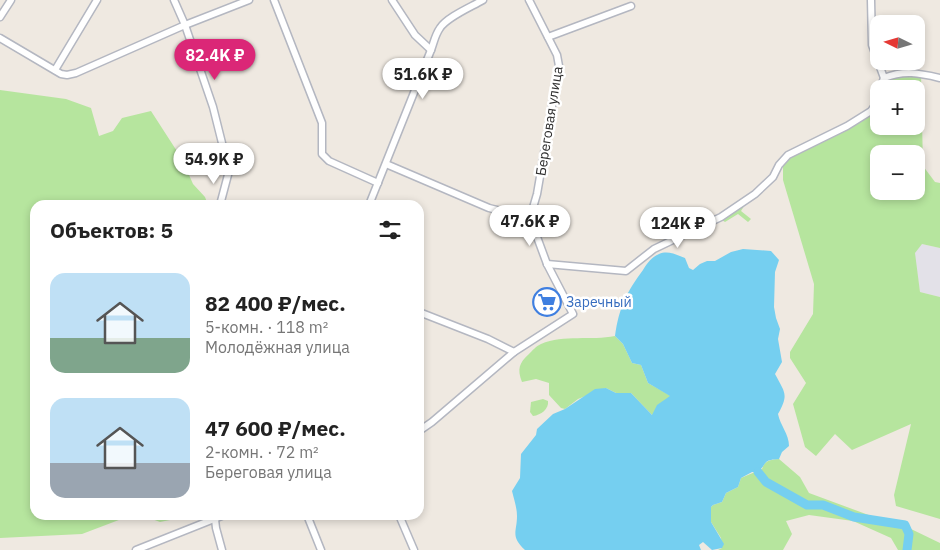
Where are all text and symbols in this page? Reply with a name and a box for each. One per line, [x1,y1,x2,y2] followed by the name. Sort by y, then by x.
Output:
[870,15,925,70] north arrow
[870,15,925,200] map controls
[169,38,261,81] pin: 82.4K ₽
[185,45,245,65] text: 82.4K ₽
[377,58,469,100] pin: 51.6K ₽
[393,64,453,84] text: 51.6K ₽
[531,64,567,177] street label: Береговая улица
[870,80,925,135] button: +
[168,142,260,185] pin: 54.9K ₽
[870,145,925,200] button: −
[184,149,244,169] text: 54.9K ₽
[484,204,576,247] pin: 47.6K ₽
[637,206,719,249] pin: 124K ₽
[500,211,560,231] text: 47.6K ₽
[651,213,705,233] text: 124K ₽
[50,216,173,244] text: Объектов: 5
[376,216,404,244] icon: filters
[532,287,562,317] supermarket icon: Заречный
[205,289,346,317] text: 82 400 ₽/мес.
[90,293,150,353] icon: home
[566,293,632,311] place label: Заречный
[205,317,328,337] text: 5-комн. · 118 m²
[205,337,350,357] text: Молодёжная улица
[205,414,346,442] text: 47 600 ₽/мес.
[90,418,150,478] icon: home
[205,442,319,462] text: 2-комн. · 72 m²
[205,462,332,482] text: Береговая улица

